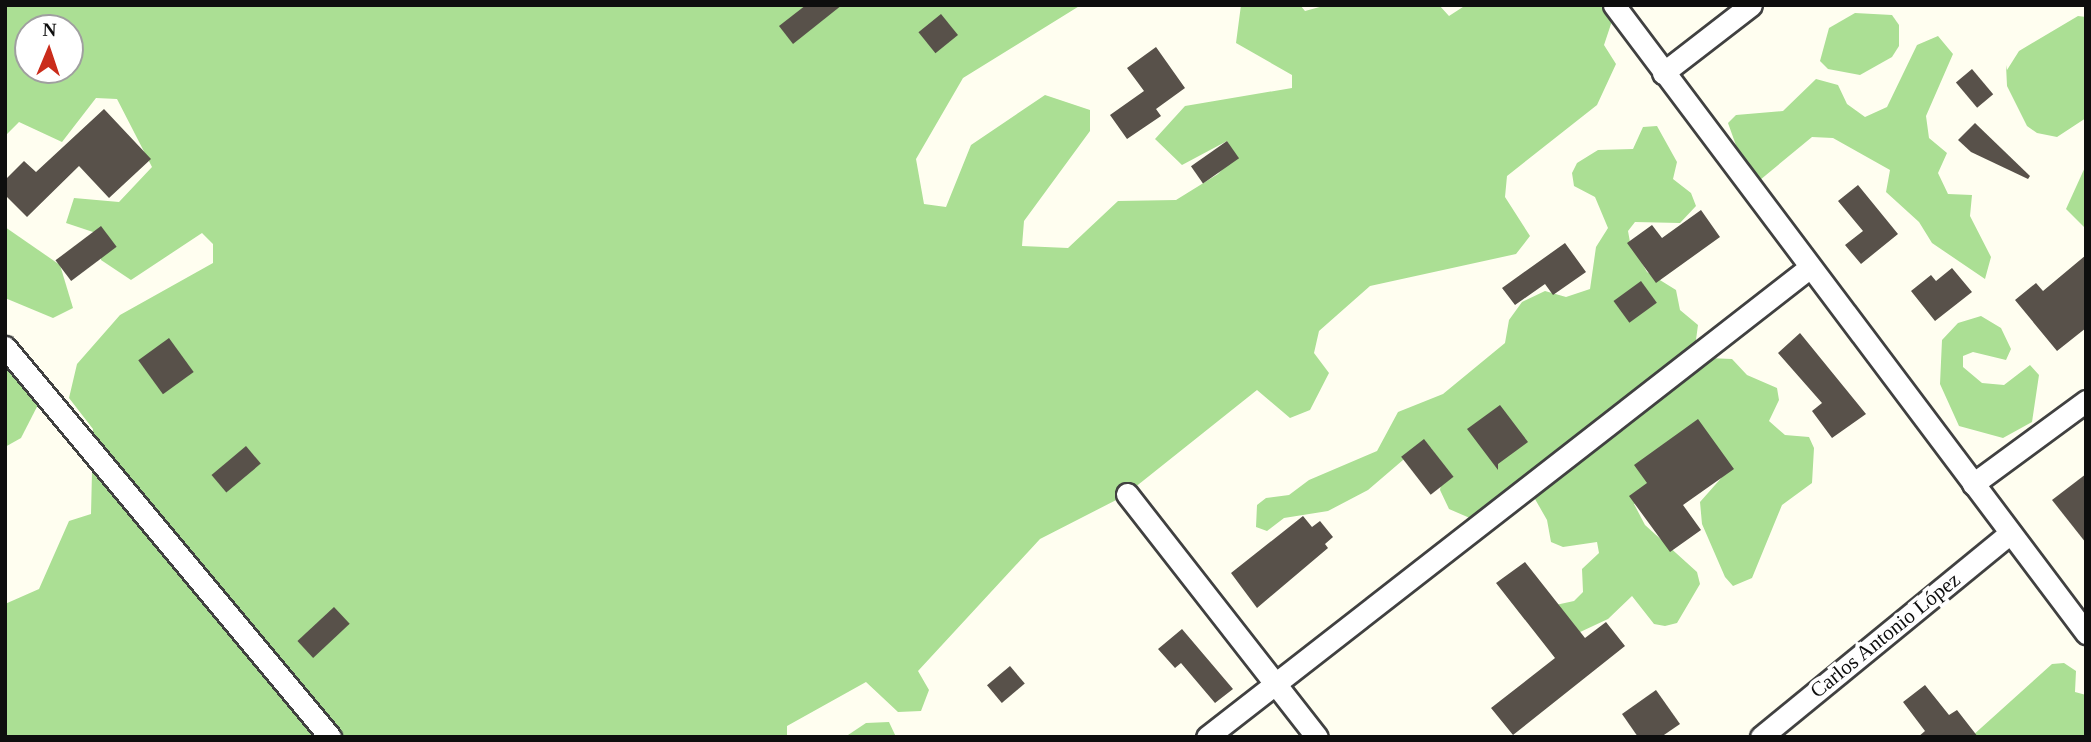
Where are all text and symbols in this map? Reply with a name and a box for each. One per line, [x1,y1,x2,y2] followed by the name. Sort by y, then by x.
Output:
[14,14,84,84] north arrow
[42,19,57,40] text: N
[1805,566,1965,704] street label: Carlos Antonio López

